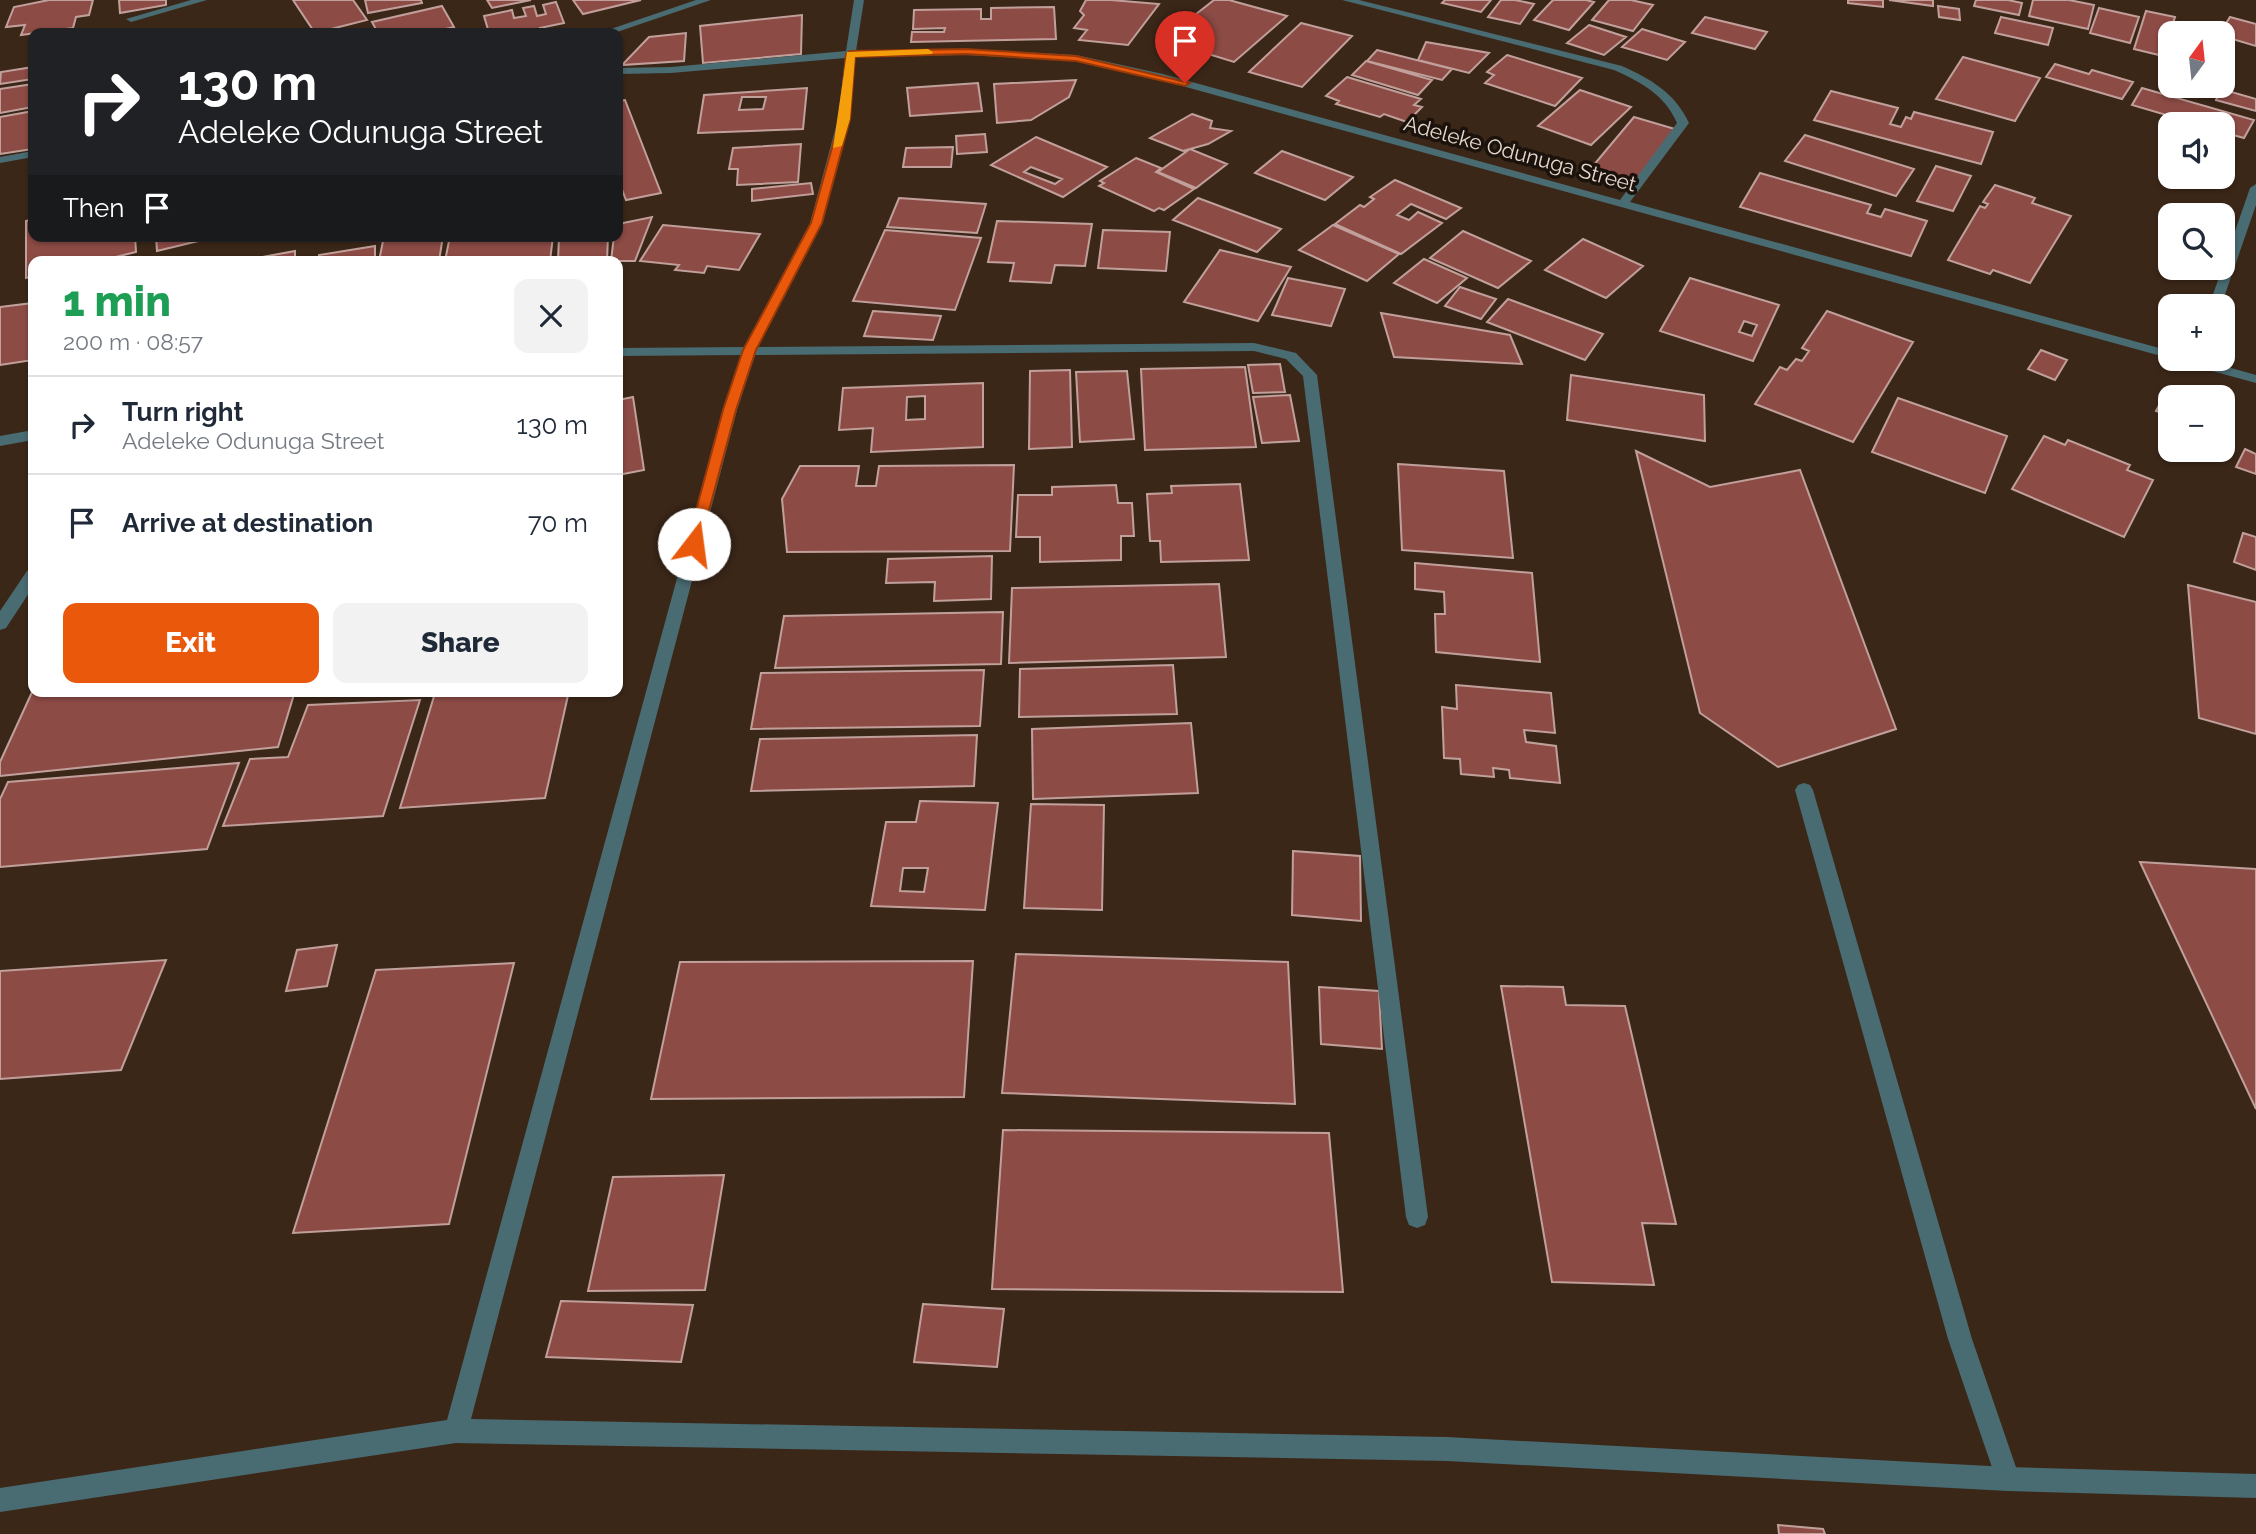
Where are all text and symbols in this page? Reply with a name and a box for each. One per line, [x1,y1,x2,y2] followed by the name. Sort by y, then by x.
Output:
[1155,11,1215,83] pin
[2158,21,2235,98] north arrow
[2158,21,2235,462] map controls
[1166,22,1204,60] icon: arrive
[178,54,317,111] text: 130 m
[63,56,154,147] icon: right
[1401,110,1639,197] street label: Adeleke Odunuga Street
[2158,112,2235,189] button: sound
[178,113,543,150] text: Adeleke Odunuga Street
[138,189,176,227] icon: arrive
[63,193,124,223] text: Then
[2158,203,2235,280] button: search
[63,277,171,326] text: 1 min
[514,279,588,353] button: close
[2158,294,2235,371] button: +
[63,328,203,355] text: 200 m · 08:57
[2158,385,2235,462] button: −
[122,397,243,427] text: Turn right
[63,406,101,444] icon: right
[517,410,588,440] text: 130 m
[122,427,384,454] text: Adeleke Odunuga Street
[63,504,101,542] icon: arrive
[657,507,731,581] position arrow
[122,508,373,538] text: Arrive at destination
[528,508,588,538] text: 70 m
[63,603,319,683] button: Exit
[333,603,588,683] button: Share

